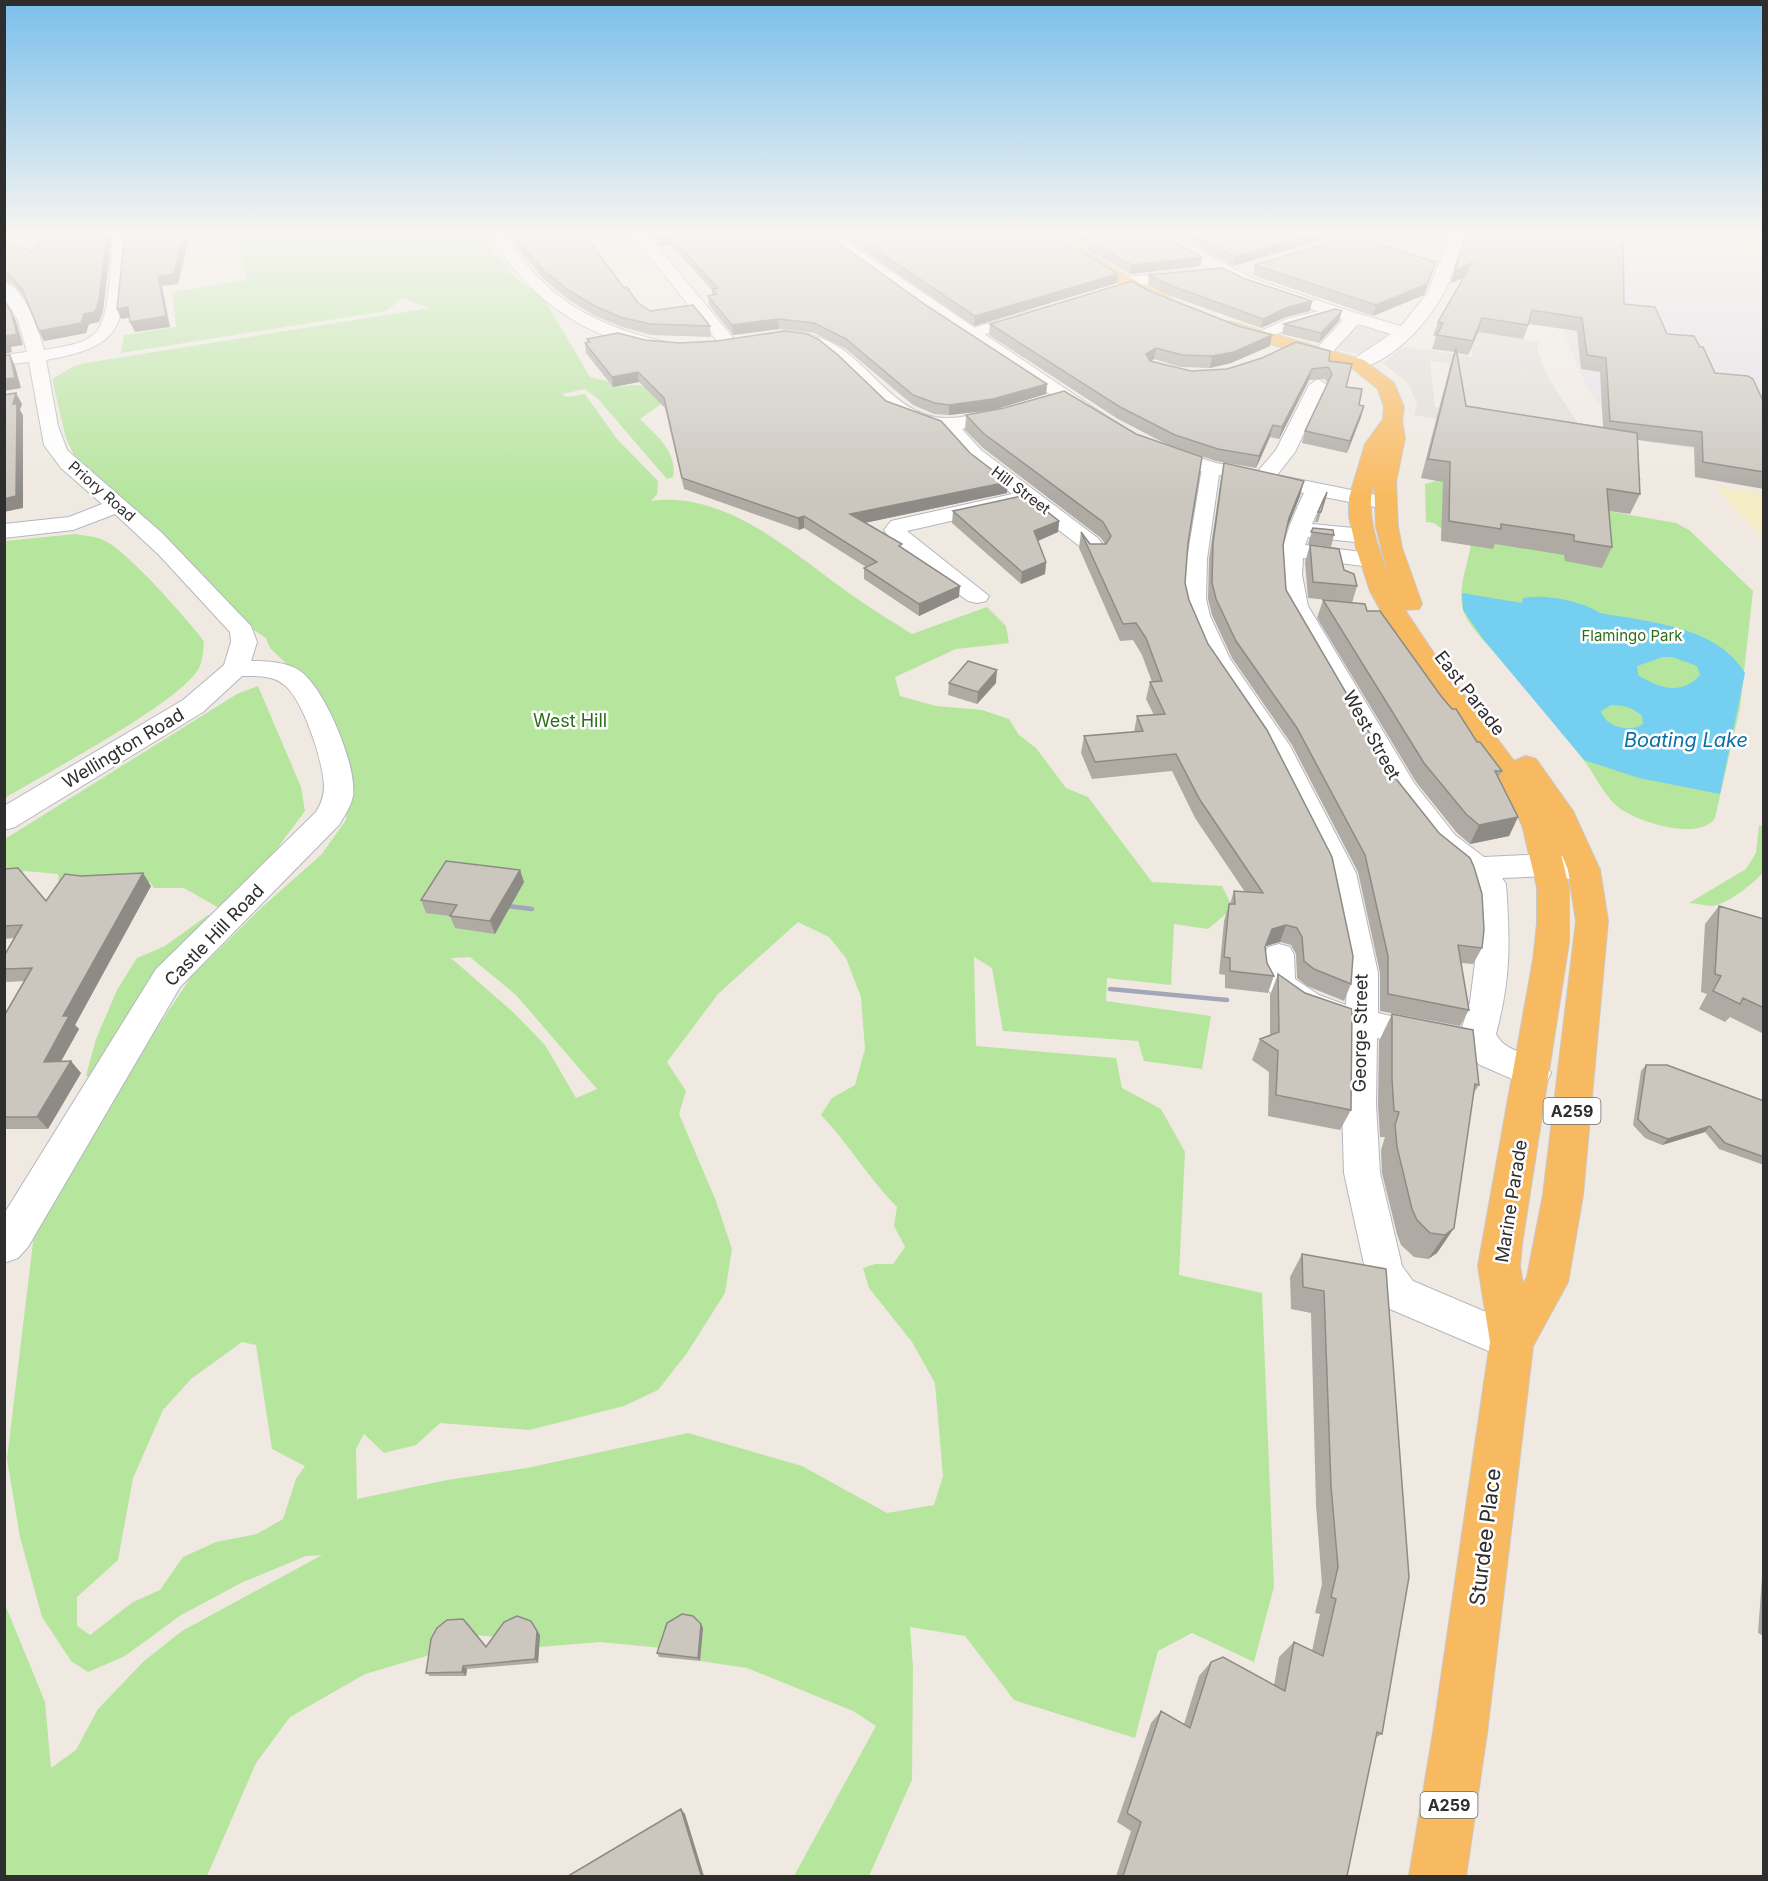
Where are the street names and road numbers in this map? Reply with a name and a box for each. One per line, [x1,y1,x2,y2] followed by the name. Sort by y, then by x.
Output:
[65,457,139,525] street label: Priory Road
[988,462,1054,518] street label: Hill Street
[1431,647,1509,739] street label: East Parade
[1339,687,1405,783] street label: West Street
[59,704,187,792] street label: Wellington Road
[160,880,268,990] street label: Castle Hill Road
[1348,973,1372,1092] street label: George Street
[1544,1098,1600,1124] road number: A259
[1491,1138,1531,1264] street label: Marine Parade
[1464,1467,1506,1607] street label: Sturdee Place
[1420,1792,1478,1818] road number: A259

